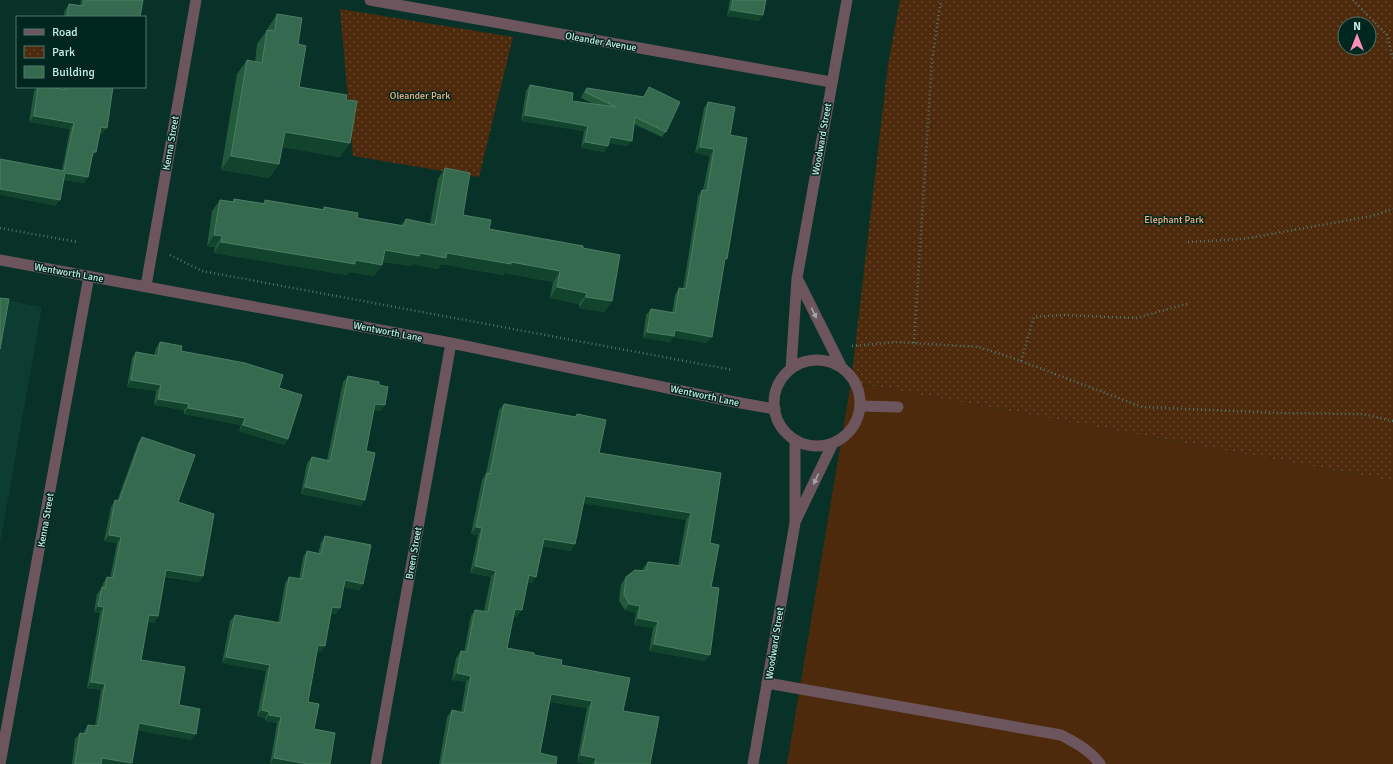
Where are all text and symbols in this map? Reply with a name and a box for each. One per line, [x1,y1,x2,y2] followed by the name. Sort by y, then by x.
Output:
[16,16,146,88] legend
[1337,16,1377,56] north arrow
[1353,20,1361,33] text: N
[52,25,78,40] text: Road
[564,30,638,54] street label: Oleander Avenue
[52,45,75,60] text: Park
[52,65,95,80] text: Building
[390,90,450,102] park label: Oleander Park
[810,102,834,176] street label: Woodward Street
[160,115,182,171] street label: Kenna Street
[1144,214,1204,226] park label: Elephant Park
[33,261,104,285] street label: Wentworth Lane
[811,307,817,318] one-way arrow
[352,319,423,345] street label: Wentworth Lane
[669,383,740,409] street label: Wentworth Lane
[813,473,819,484] one-way arrow
[35,492,57,548] street label: Kenna Street
[403,525,425,580] street label: Breen Street
[763,606,787,680] street label: Woodward Street

